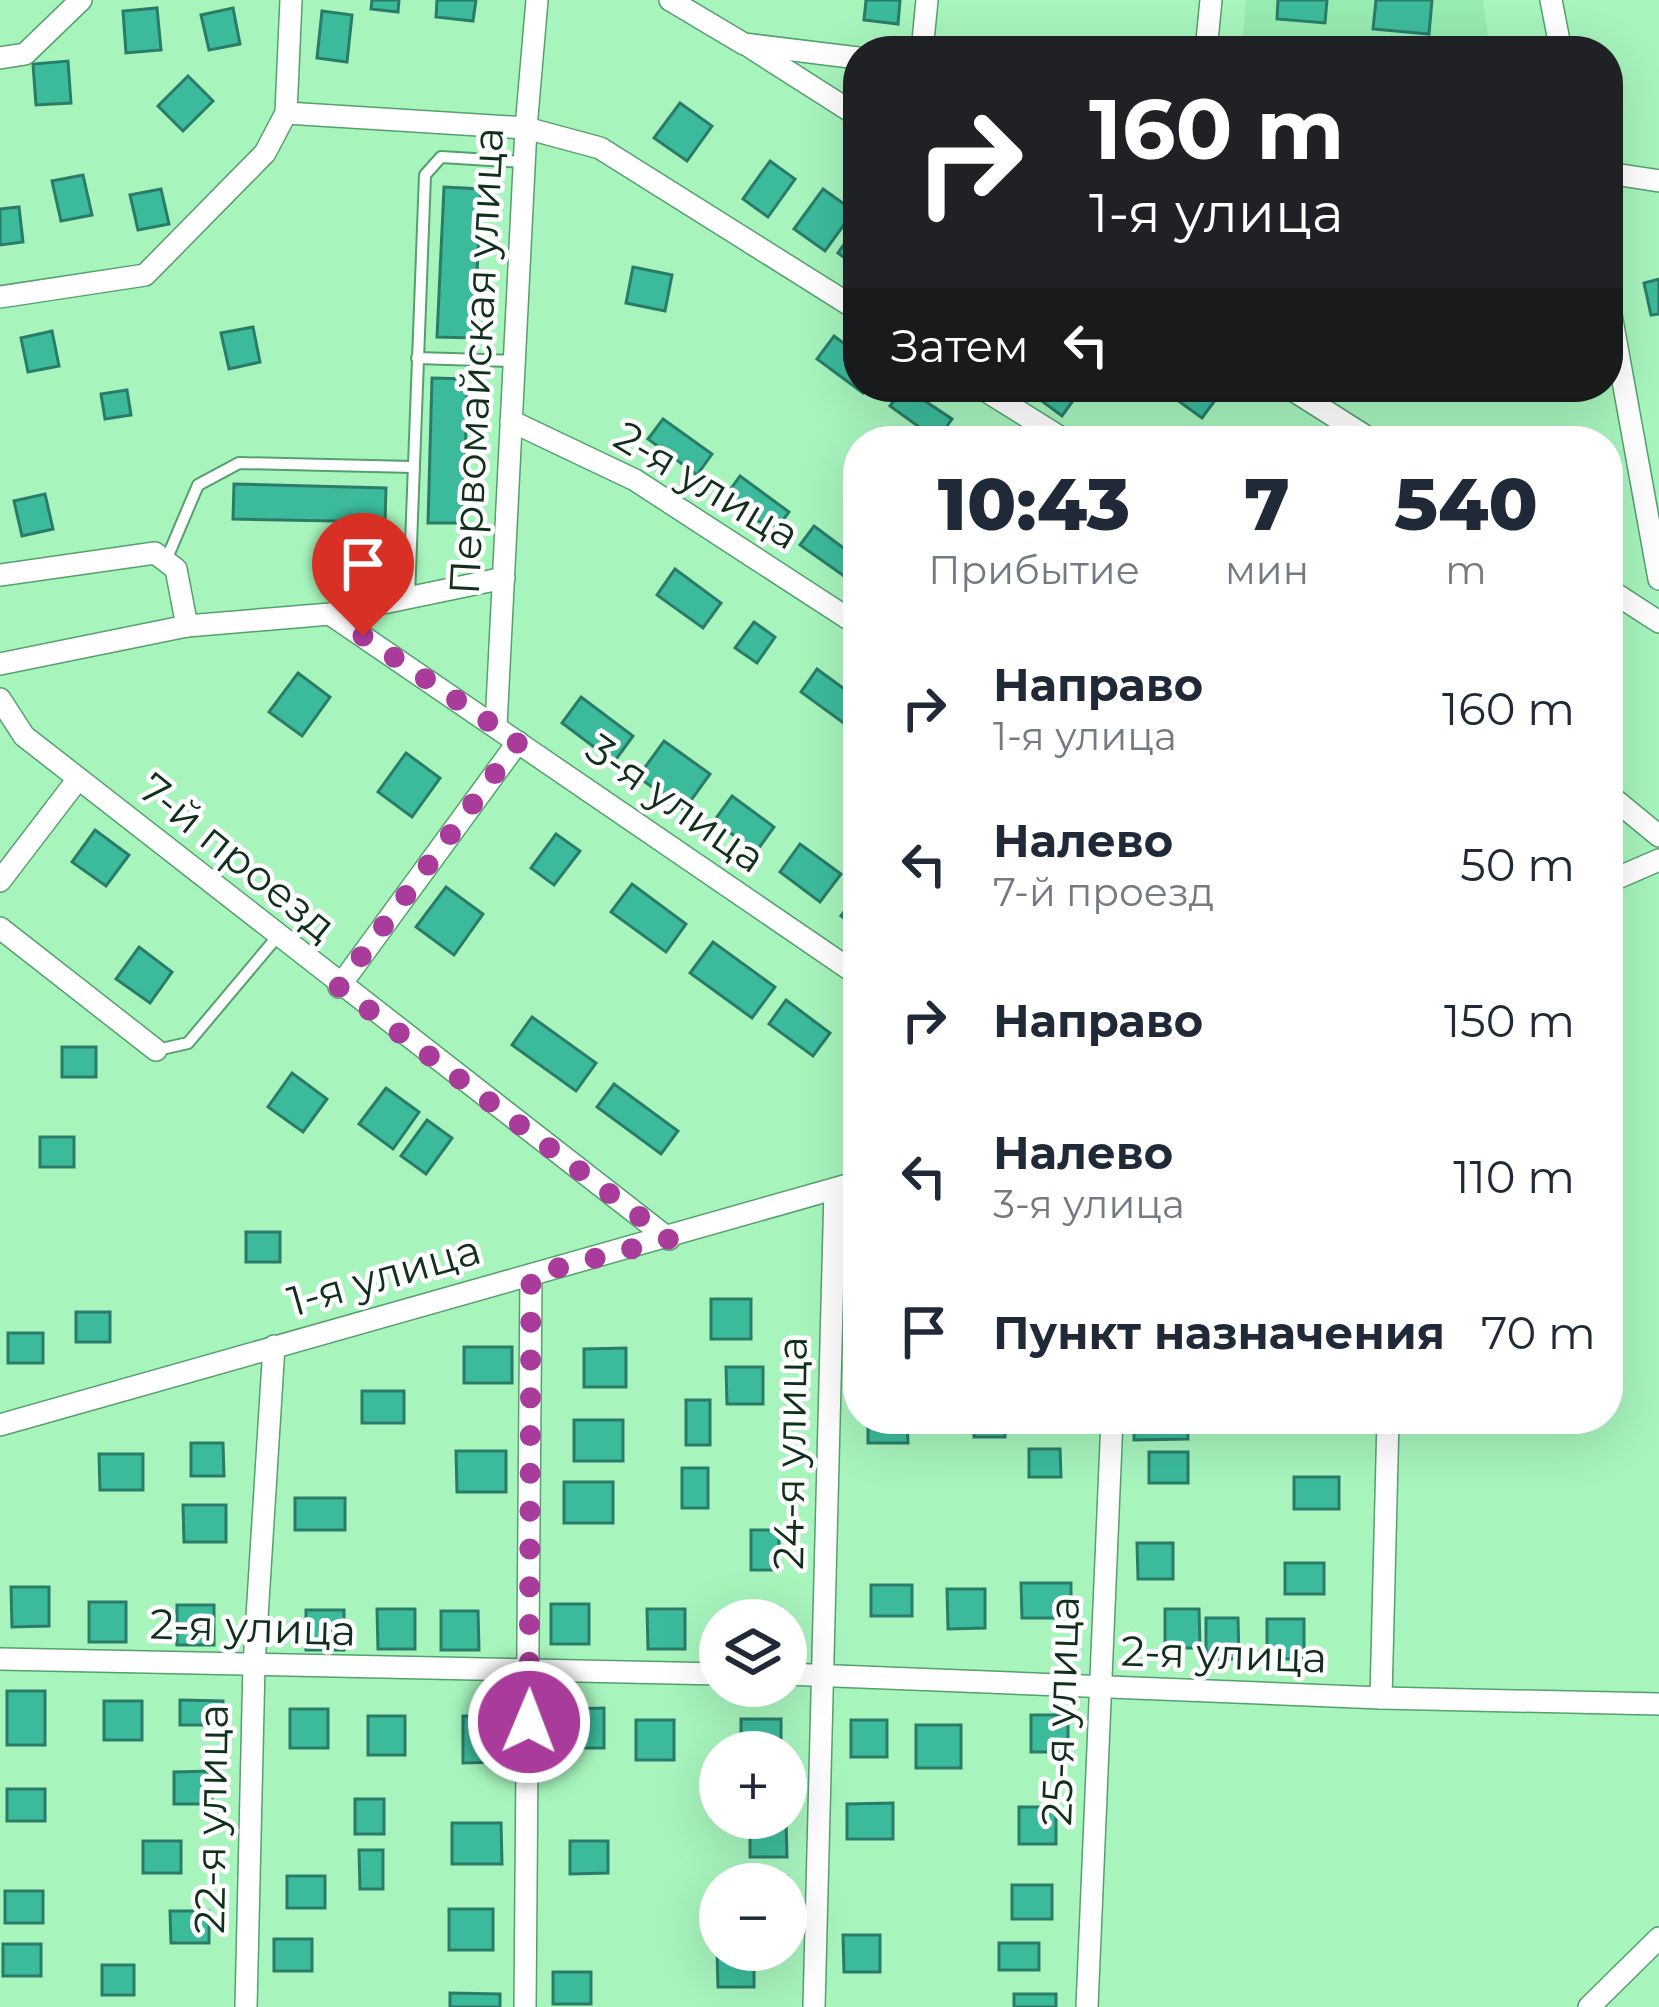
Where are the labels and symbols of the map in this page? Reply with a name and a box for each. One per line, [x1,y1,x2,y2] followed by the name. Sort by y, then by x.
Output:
[438,126,514,596] street label: Первомайская улица
[605,410,809,560] street label: 2-я улица
[312,513,414,636] pin
[577,723,775,883] street label: 3-я улица
[129,762,347,952] street label: 7-й проезд
[282,1223,486,1327] street label: 1-я улица
[762,1336,818,1570] street label: 24-я улица
[1030,1595,1090,1827] street label: 25-я улица
[149,1597,357,1657] street label: 2-я улица
[1120,1624,1328,1684] street label: 2-я улица
[466,1659,592,1785] position arrow
[183,1704,239,1934] street label: 22-я улица

